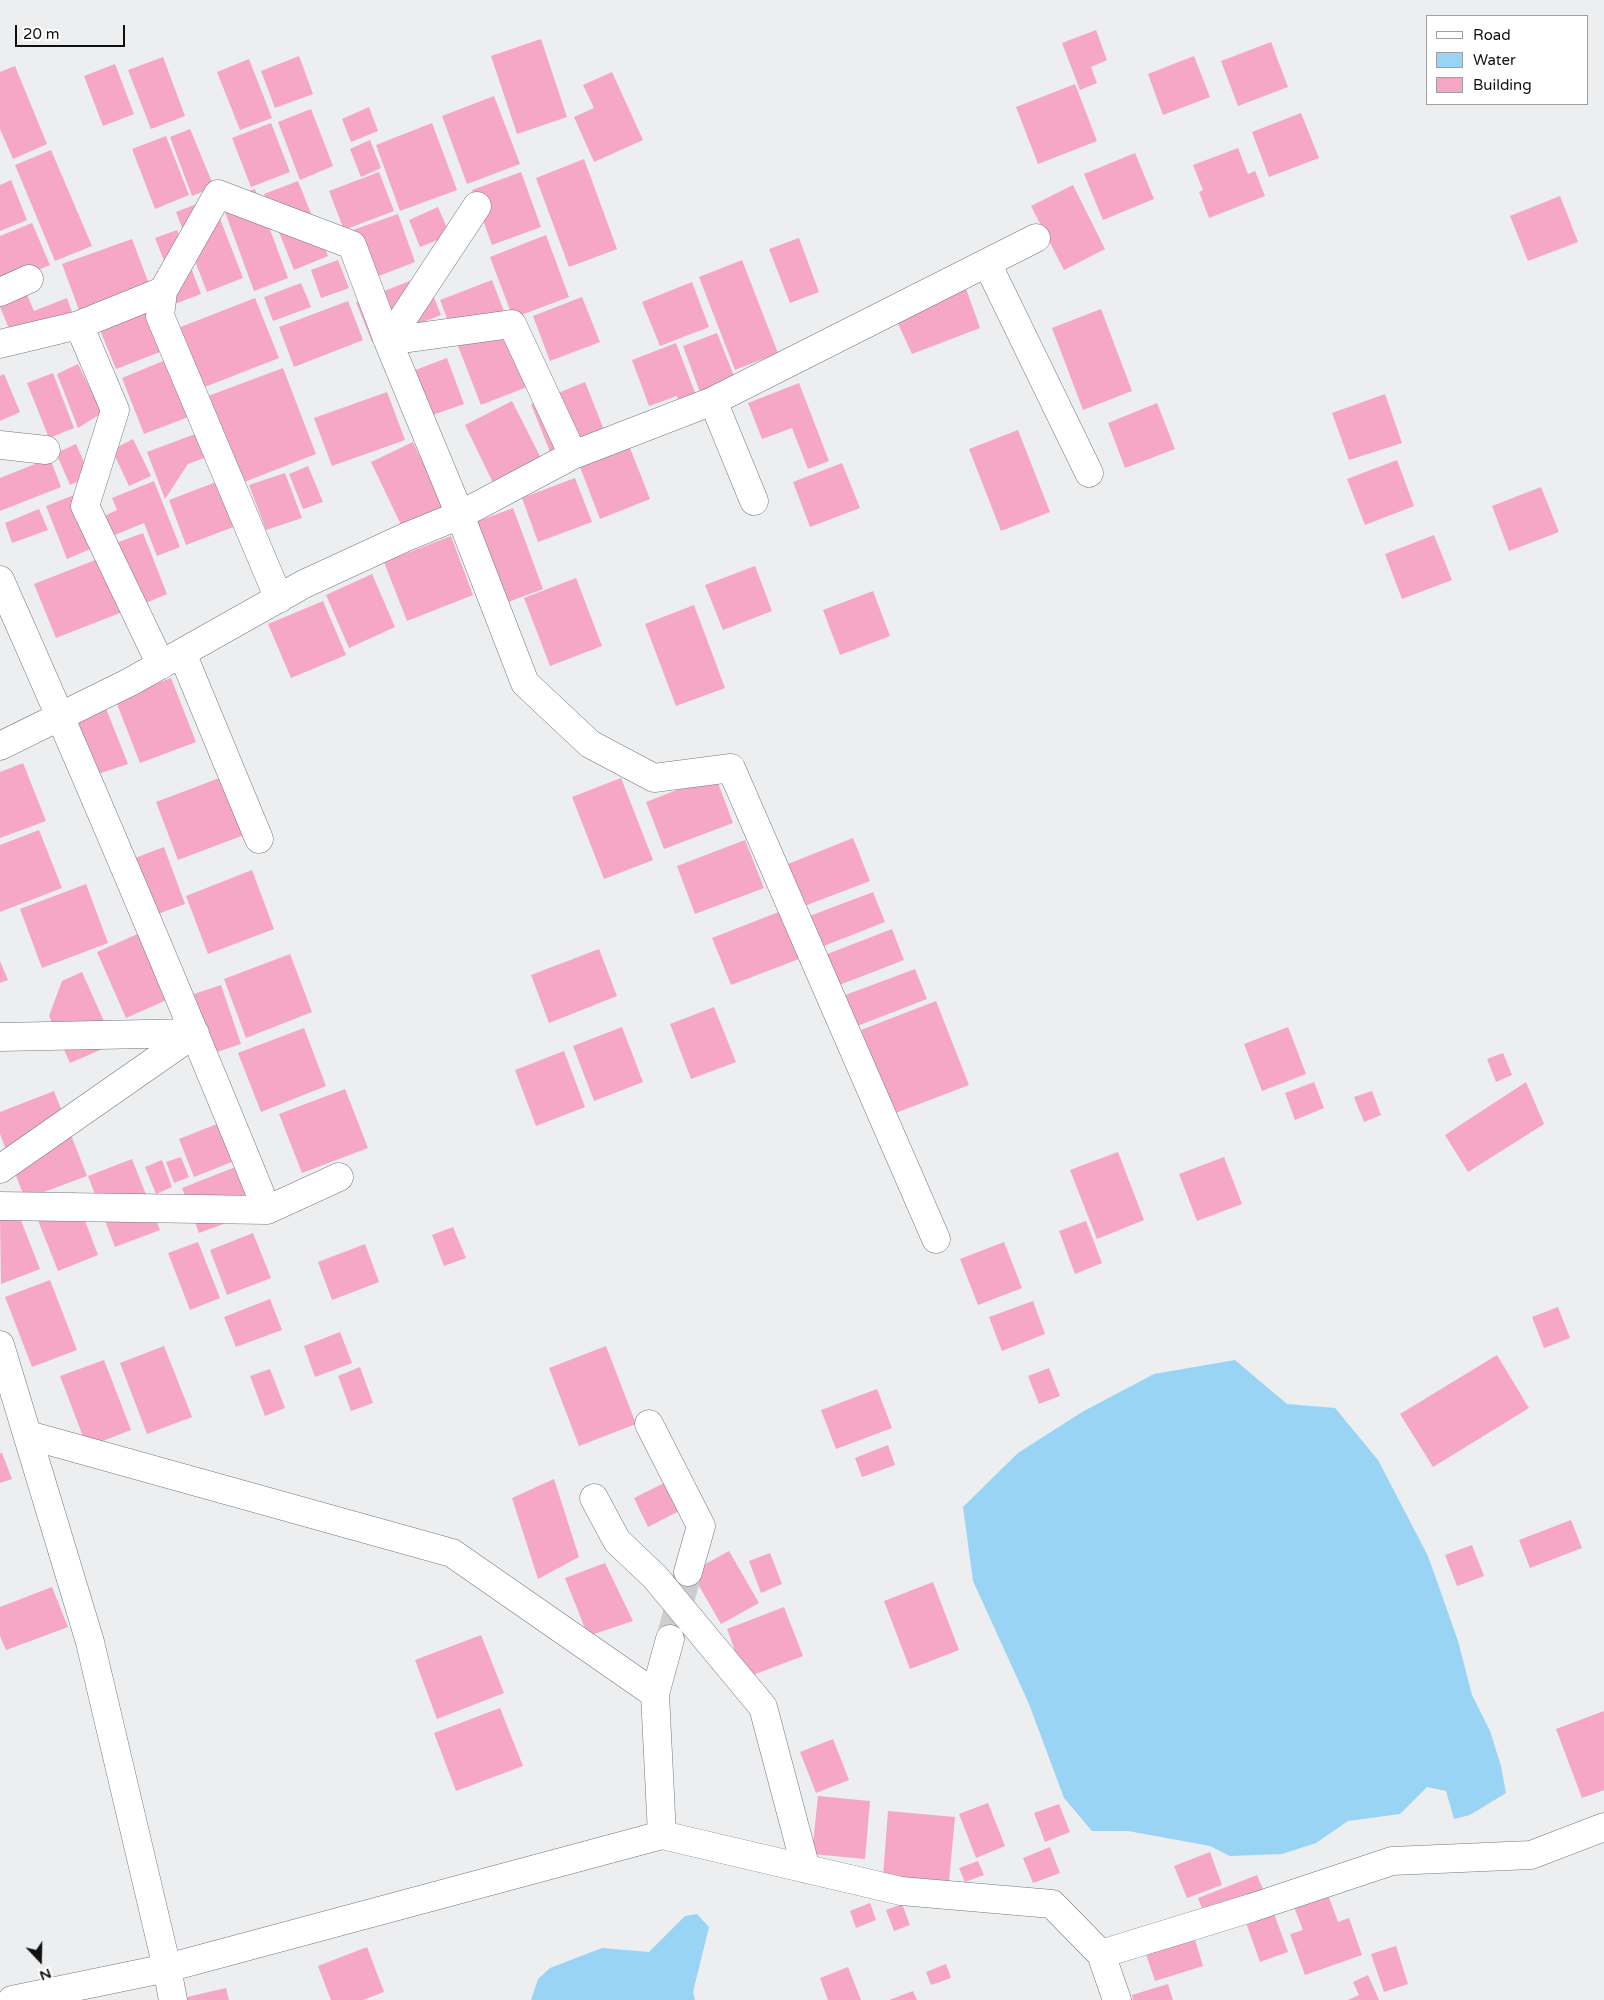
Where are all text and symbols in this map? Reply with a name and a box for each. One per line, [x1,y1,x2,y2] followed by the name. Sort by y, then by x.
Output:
[18,15,128,47] scale bar
[1426,15,1589,105] legend
[23,25,60,43] text: 20 m
[1473,26,1511,44] text: Road
[1473,51,1516,69] text: Water
[1473,76,1532,94] text: Building
[15,1935,65,1985] north arrow
[37,1965,54,1984] text: N

